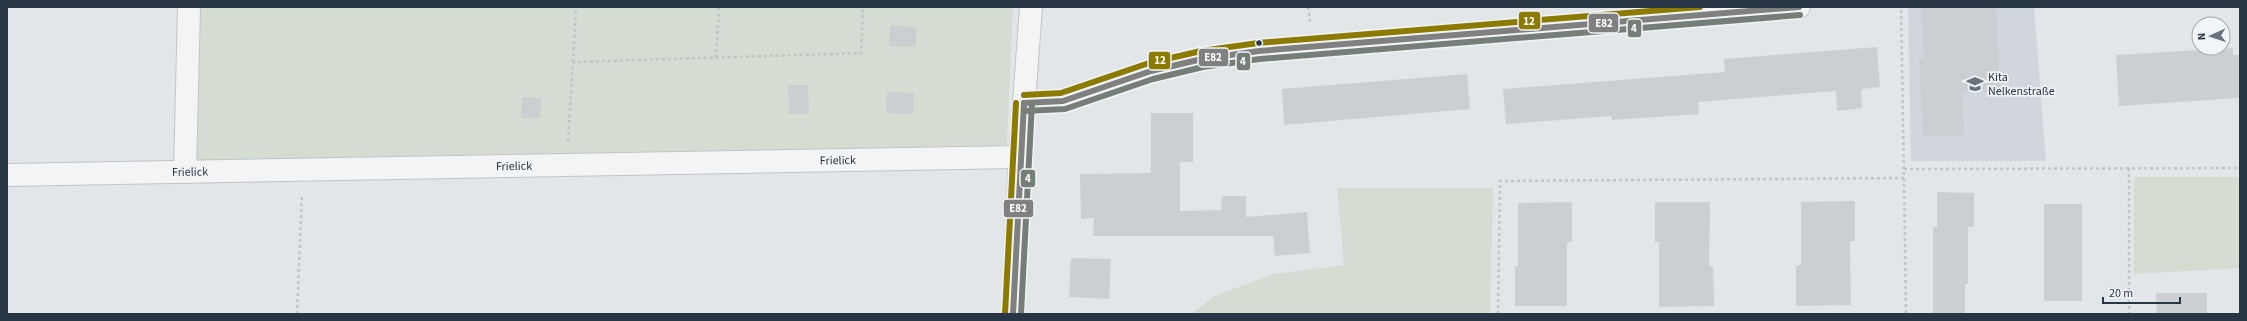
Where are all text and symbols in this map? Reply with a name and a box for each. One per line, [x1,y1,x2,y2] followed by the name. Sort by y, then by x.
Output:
[1518,11,1541,30] line badge: 12
[1588,13,1619,33] line badge: E82
[1523,14,1535,29] text: 12
[1595,16,1613,31] text: E82
[2191,16,2231,56] north arrow
[1627,19,1642,38] line badge: 4
[1631,21,1637,36] text: 4
[2194,32,2209,41] text: N
[1254,38,1264,48] unlabelled marker
[1198,48,1229,67] line badge: E82
[1204,50,1222,65] text: E82
[1148,51,1171,70] line badge: 12
[1236,52,1251,71] line badge: 4
[1154,53,1166,68] text: 12
[1240,54,1246,69] text: 4
[1988,69,2055,100] place label: Kita Nelkenstraße
[1965,74,1985,94] school or university icon: Kita Nelkenstraße
[820,151,856,169] street label: Frielick
[496,157,532,175] street label: Frielick
[172,163,208,181] street label: Frielick
[1020,169,1036,188] line badge: 4
[1025,171,1031,186] text: 4
[1003,199,1034,218] line badge: E82
[1009,201,1027,216] text: E82
[2103,279,2180,305] scale bar
[2109,285,2133,302] text: 20 m

